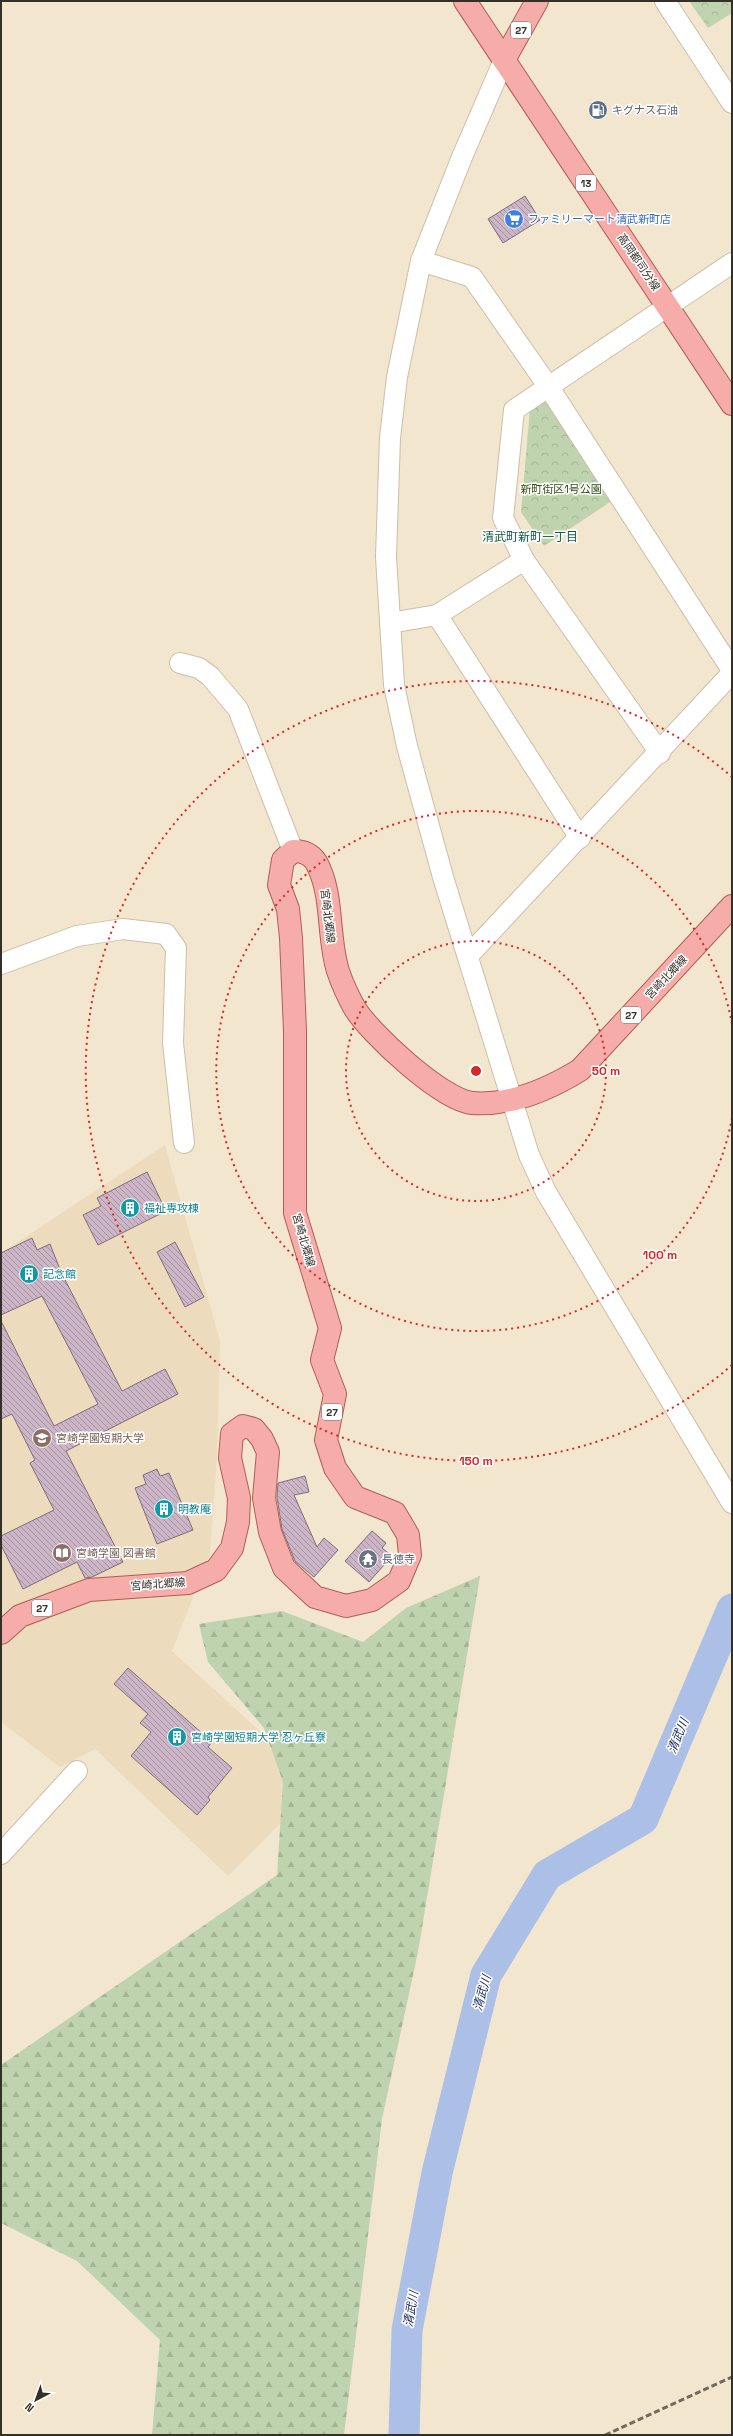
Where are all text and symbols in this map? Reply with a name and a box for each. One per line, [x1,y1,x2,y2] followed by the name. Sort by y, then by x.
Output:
[511,22,531,38] road number: 27
[587,99,609,121] fuel station icon: キグナス石油
[612,103,678,117] place label: キグナス石油
[576,175,596,191] road number: 13
[503,208,525,230] supermarket icon: ファミリーマート清武新町店
[528,212,671,226] place label: ファミリーマート清武新町店
[615,231,663,293] street label: 高岡都司分線
[520,482,602,496] park label: 新町街区1号公園
[482,529,578,545] district label: 清武町新町一丁目
[318,888,338,944] street label: 宮崎北郷線
[642,952,690,1002] street label: 宮崎北郷線
[621,1007,641,1023] road number: 27
[592,1063,620,1079] text: 50 m
[469,1064,483,1078] centre of rings
[119,1197,141,1219] building icon: 福祉専攻棟
[144,1201,199,1215] place label: 福祉専攻棟
[290,1212,318,1268] street label: 宮崎北郷線
[643,1247,677,1263] text: 100 m
[18,1263,40,1285] building icon: 記念館
[43,1267,76,1281] place label: 記念館
[322,1404,342,1420] road number: 27
[31,1427,53,1449] school or university icon: 宮崎学園短期大学
[56,1431,144,1445] place label: 宮崎学園短期大学
[459,1453,493,1469] text: 150 m
[153,1498,175,1520] building icon: 明教庵
[178,1502,211,1516] place label: 明教庵
[51,1542,73,1564] library icon: 宮崎学園 図書館
[76,1546,156,1560] place label: 宮崎学園 図書館
[357,1548,379,1570] temple icon: 長徳寺
[382,1552,415,1566] place label: 長徳寺
[130,1575,186,1593] street label: 宮崎北郷線
[32,1600,52,1616] road number: 27
[664,1714,693,1756] water label: 清武川
[166,1726,188,1748] building icon: 宮崎学園短期大学 忍ヶ丘寮
[191,1730,326,1744] place label: 宮崎学園短期大学 忍ヶ丘寮
[469,1972,495,2013] water label: 清武川
[400,2288,422,2328] water label: 清武川
[16,2380,56,2420] north arrow
[22,2400,37,2415] text: N

